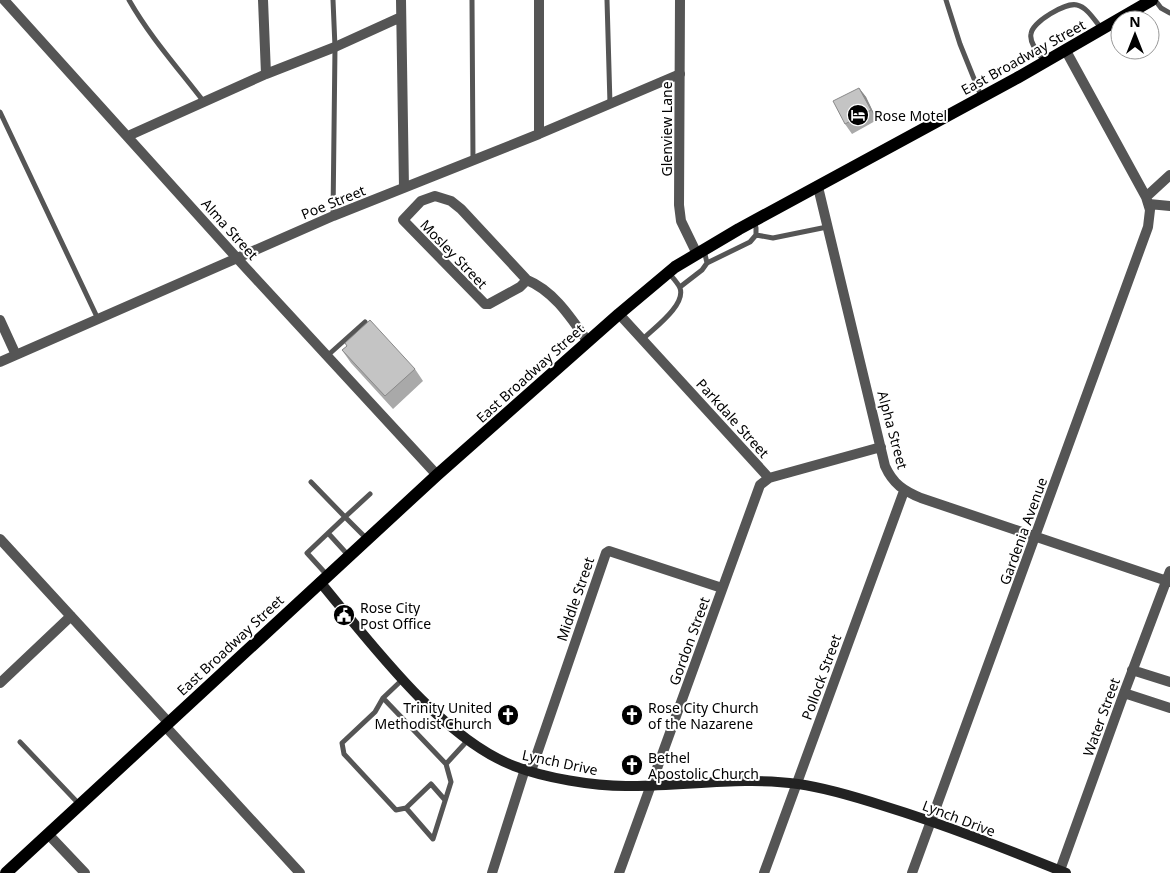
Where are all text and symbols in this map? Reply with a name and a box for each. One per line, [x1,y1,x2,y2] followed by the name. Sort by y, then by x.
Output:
[1110,10,1160,60] north arrow
[1129,12,1141,31] text: N
[957,15,1089,99] street label: East Broadway Street
[657,81,676,177] street label: Glenview Lane
[846,103,870,127] hotel icon: Rose Motel
[874,106,947,125] place label: Rose Motel
[298,181,368,223] street label: Poe Street
[197,194,263,264] street label: Alma Street
[416,215,492,293] street label: Mosley Street
[472,319,588,427] street label: East Broadway Street
[692,374,774,462] street label: Parkdale Street
[873,389,913,471] street label: Alpha Street
[995,475,1051,587] street label: Gardenia Avenue
[552,554,598,644] street label: Middle Street
[173,591,287,699] street label: East Broadway Street
[664,594,714,688] street label: Gordon Street
[360,598,431,633] place label: Rose City Post Office
[332,603,356,627] public building icon: Rose City Post Office
[797,632,845,722] street label: Pollock Street
[1078,675,1124,759] street label: Water Street
[375,698,492,733] place label: Trinity United Methodist Church
[648,698,759,733] place label: Rose City Church of the Nazarene
[496,703,520,727] church icon: Trinity United Methodist Church
[620,703,644,727] church icon: Rose City Church of the Nazarene
[520,745,600,779] street label: Lynch Drive
[648,748,759,783] place label: Bethel Apostolic Church
[620,753,644,777] church icon: Bethel Apostolic Church
[920,795,998,841] street label: Lynch Drive

